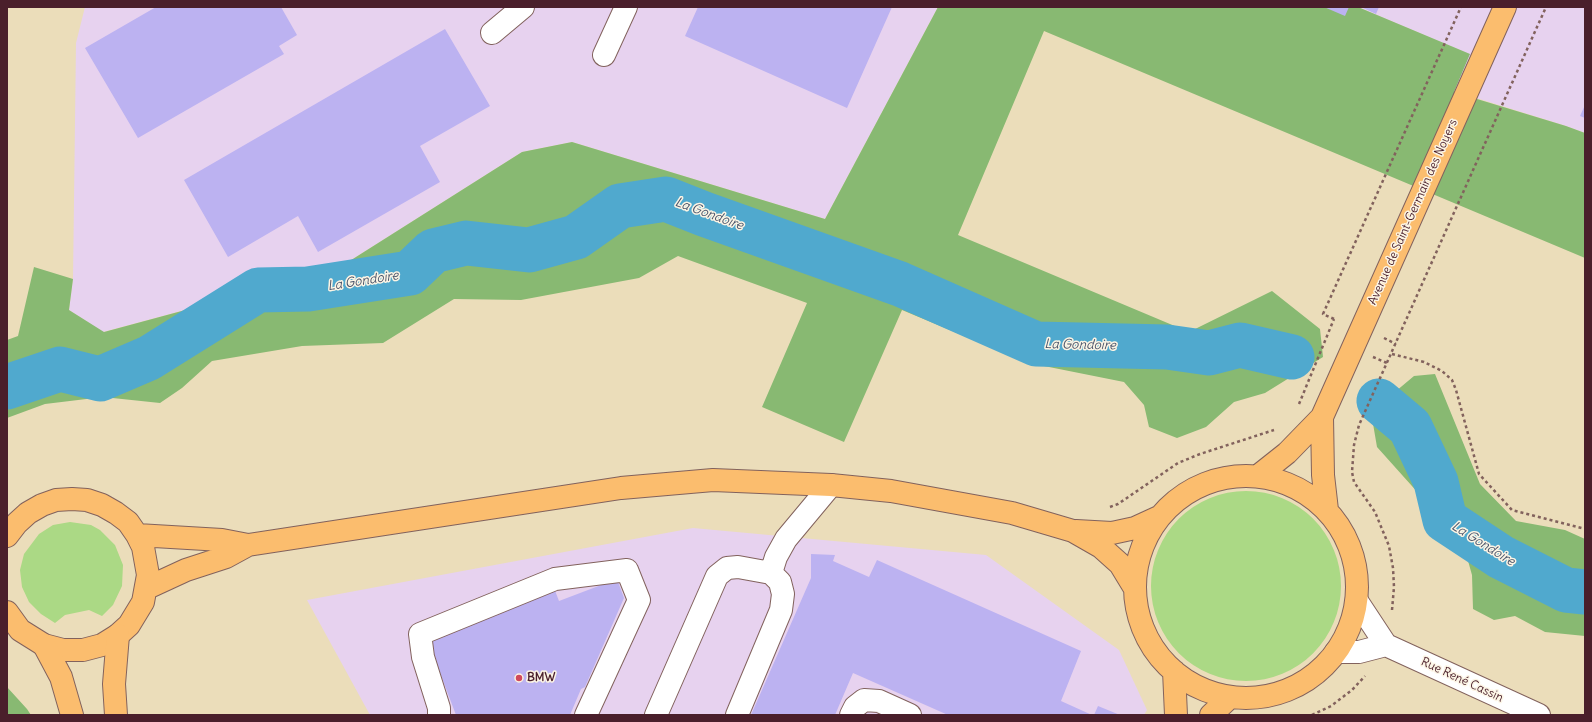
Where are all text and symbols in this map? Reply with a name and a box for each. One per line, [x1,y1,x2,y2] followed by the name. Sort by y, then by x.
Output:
[1365,117,1461,307] street label: Avenue de Saint-Germain des Noyers
[673,194,745,234] water label: La Gondoire
[326,268,400,294] water label: La Gondoire
[1044,337,1116,353] water label: La Gondoire
[1449,518,1517,570] water label: La Gondoire
[1419,655,1505,705] street label: Rue René Cassin
[527,671,556,685] place label: BMW
[514,673,524,683] marker: BMW

